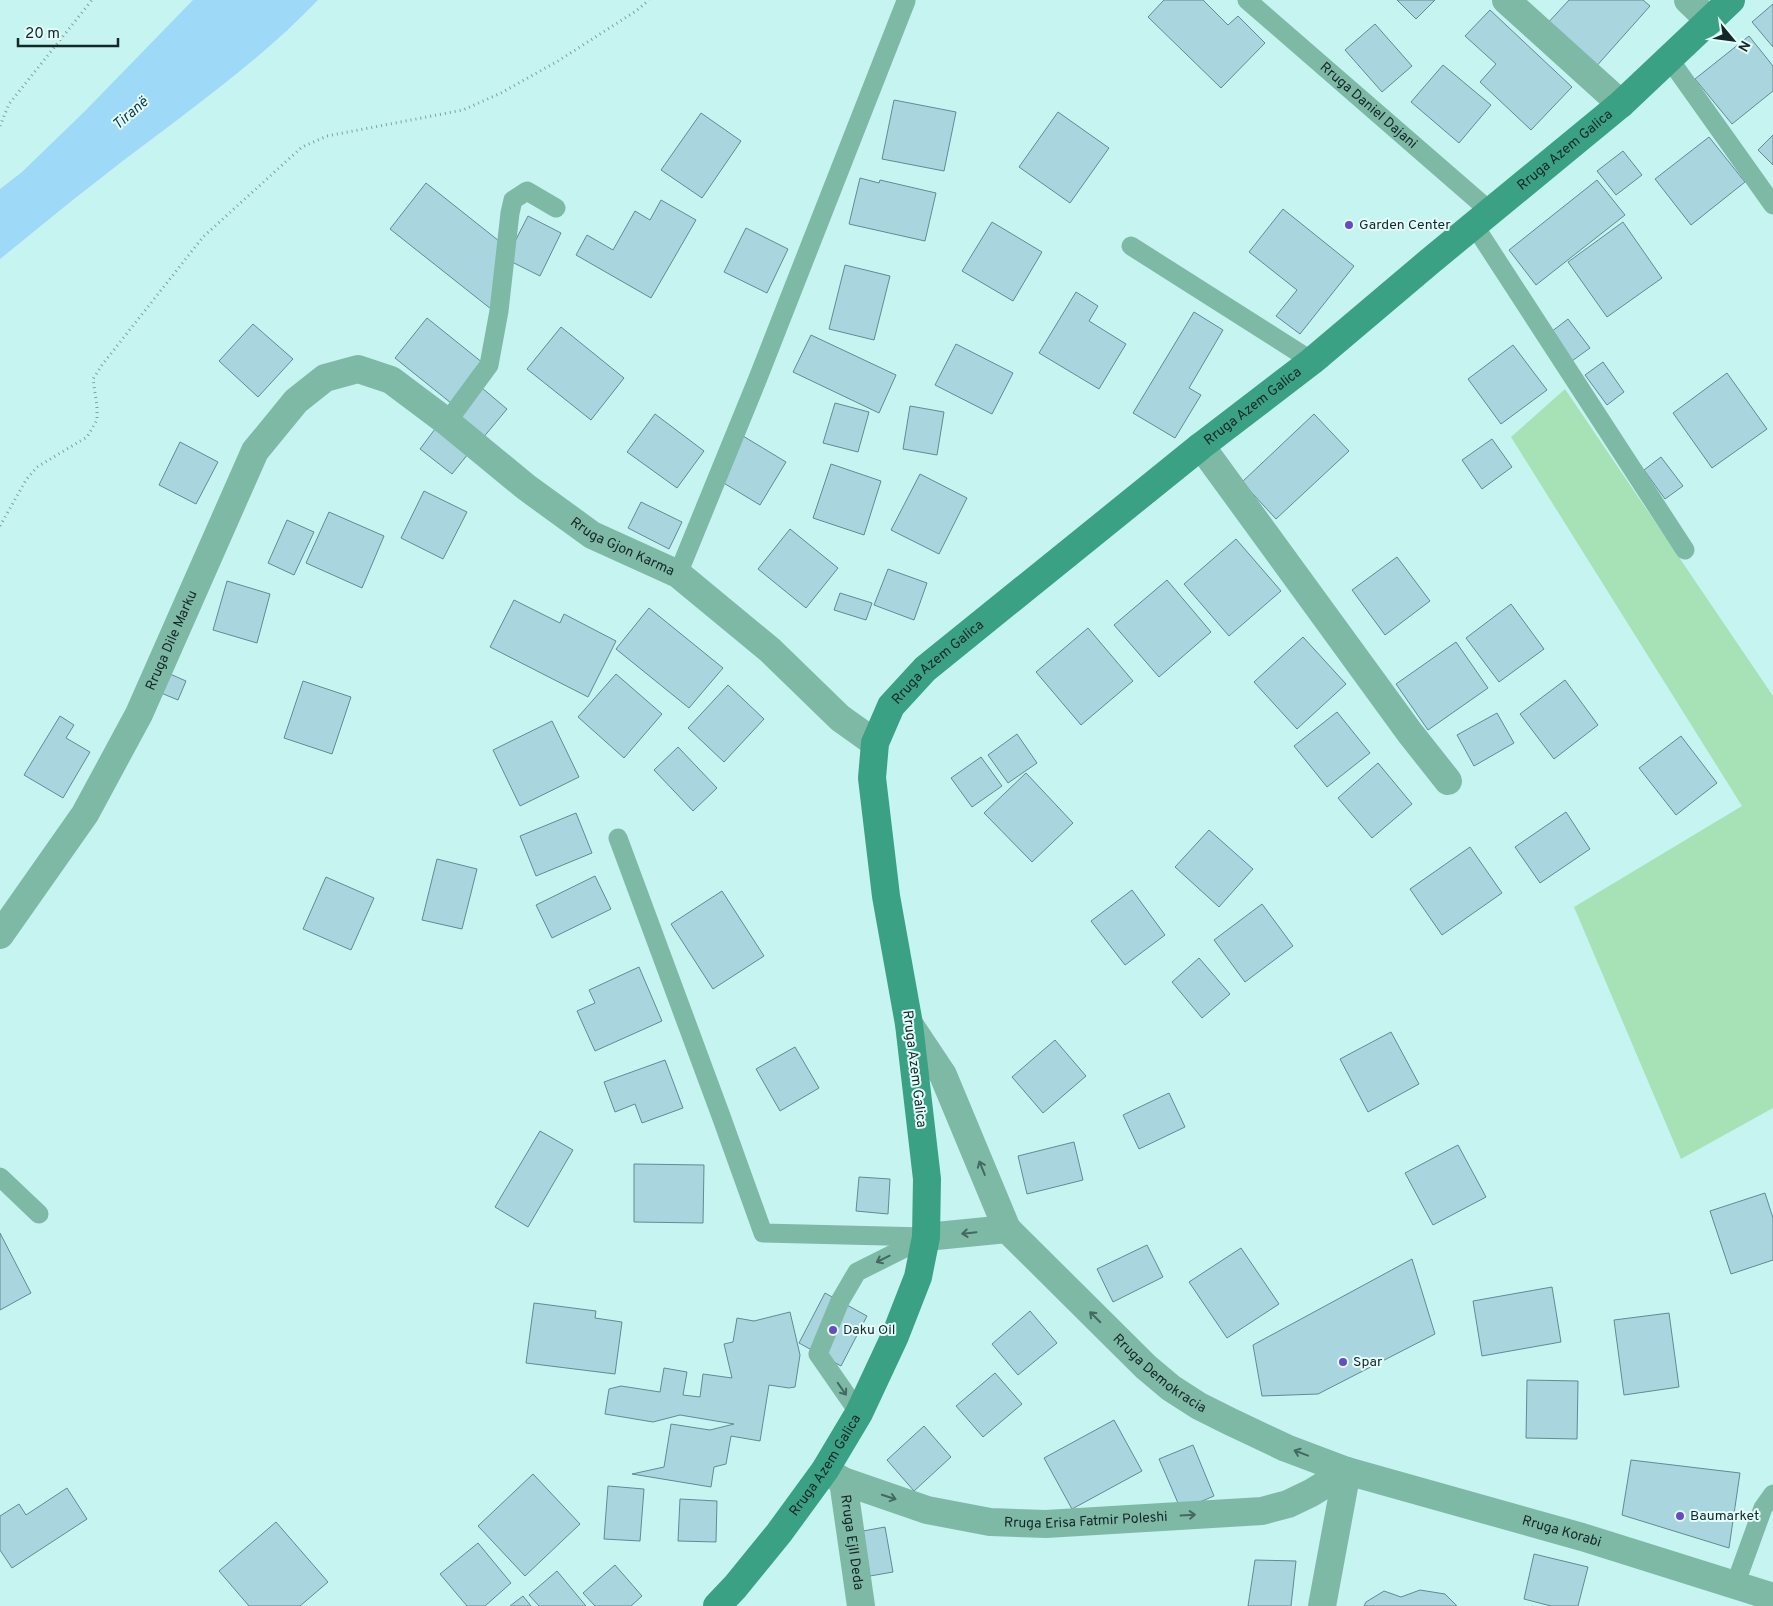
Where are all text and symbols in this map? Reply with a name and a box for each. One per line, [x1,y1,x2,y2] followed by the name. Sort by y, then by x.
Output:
[18,15,118,47] scale bar
[1708,15,1758,65] north arrow
[25,25,60,44] text: 20 m
[1733,37,1753,54] text: N
[1316,59,1421,153] street label: Rruga Daniel Dajani
[109,93,153,135] water label: Tiranë
[1514,106,1616,194] street label: Rruga Azem Galica
[1359,217,1451,234] place label: Garden Center
[1343,219,1355,231] marker: Garden Center
[1201,364,1305,449] street label: Rruga Azem Galica
[567,514,677,580] street label: Rruga Gjon Karma
[142,588,201,693] street label: Rruga Dile Marku
[888,616,987,708] street label: Rruga Azem Galica
[898,1009,930,1129] street label: Rruga Azem Galica
[976,1161,986,1176] one-way arrow
[961,1228,977,1238] one-way arrow
[875,1254,890,1264] one-way arrow
[1089,1311,1101,1323] one-way arrow
[843,1322,896,1339] place label: Daku Oil
[827,1324,839,1336] marker: Daku Oil
[1109,1330,1209,1417] street label: Rruga Demokracia
[1353,1354,1383,1371] place label: Spar
[1337,1356,1349,1368] marker: Spar
[837,1382,847,1396] one-way arrow
[786,1411,865,1519] street label: Rruga Azem Galica
[1294,1448,1309,1458] one-way arrow
[837,1493,867,1591] street label: Rruga Ejll Deda
[881,1493,897,1503] one-way arrow
[1004,1508,1168,1533] street label: Rruga Erisa Fatmir Poleshi
[1690,1508,1759,1525] place label: Baumarket
[1674,1510,1686,1522] marker: Baumarket
[1180,1511,1196,1520] one-way arrow
[1520,1512,1603,1551] street label: Rruga Korabi

